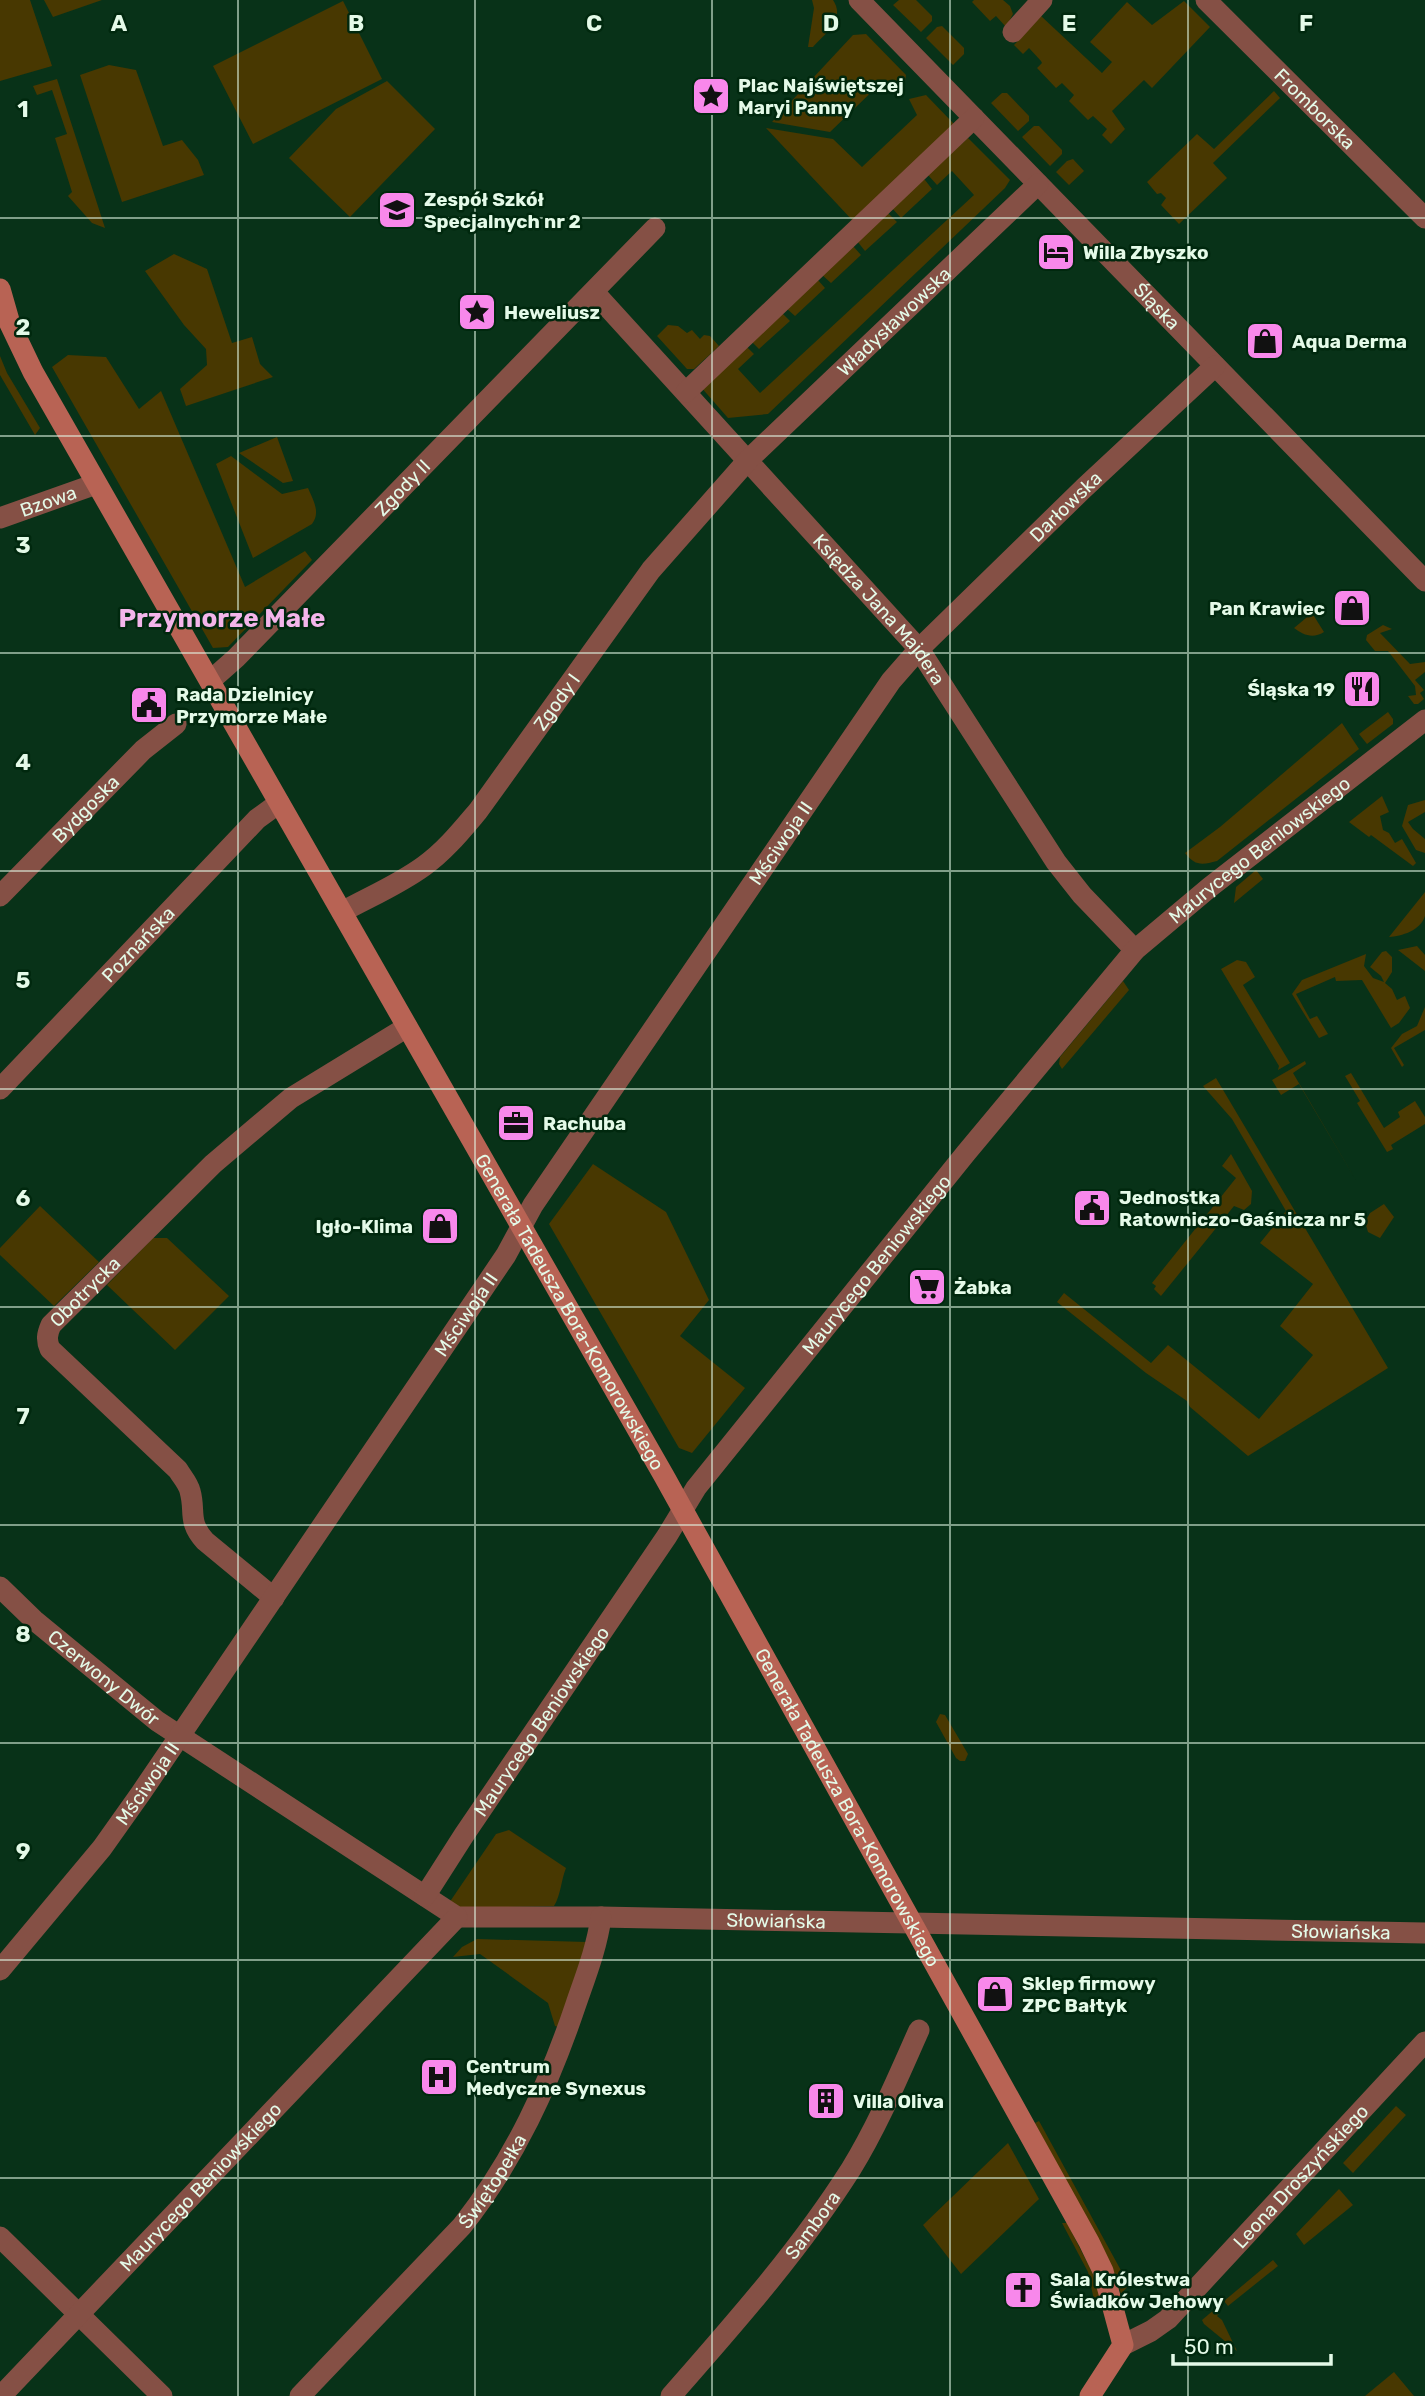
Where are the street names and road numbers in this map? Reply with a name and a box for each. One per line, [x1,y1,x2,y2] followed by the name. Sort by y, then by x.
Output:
[1270,63,1360,154] street label: Fromborska
[832,262,955,381] street label: Władysławowska
[1129,277,1185,334] street label: Śląska
[370,454,435,520] street label: Zgody II
[1025,466,1106,546] street label: Darłowska
[17,480,79,522] street label: Bzowa
[808,529,950,689] street label: Księdza Jana Majdera
[528,669,585,735] street label: Zgody I
[47,770,124,848] street label: Bydgoska
[1164,771,1355,928] street label: Maurycego Beniowskiego
[744,797,817,889] street label: Mściwoja II
[96,901,179,987] street label: Poznańska
[471,1150,670,1474] street label: Generała Tadeusza Bora-Komorowskiego
[797,1170,956,1359] street label: Maurycego Beniowskiego
[45,1251,125,1331] street label: Obotrycka
[429,1268,502,1360] street label: Mściwoja II
[469,1622,614,1821] street label: Maurycego Beniowskiego
[43,1625,165,1731] street label: Czerwony Dwór
[750,1644,945,1970] street label: Generała Tadeusza Bora-Komorowskiego
[110,1737,184,1829] street label: Mściwoja II
[726,1908,826,1933] street label: Słowiańska
[1291,1919,1391,1944] street label: Słowiańska
[114,2097,286,2276] street label: Maurycego Beniowskiego
[1228,2099,1373,2253] street label: Leona Droszyńskiego
[453,2130,531,2233] street label: Świętopełka
[780,2186,845,2264] street label: Sambora

